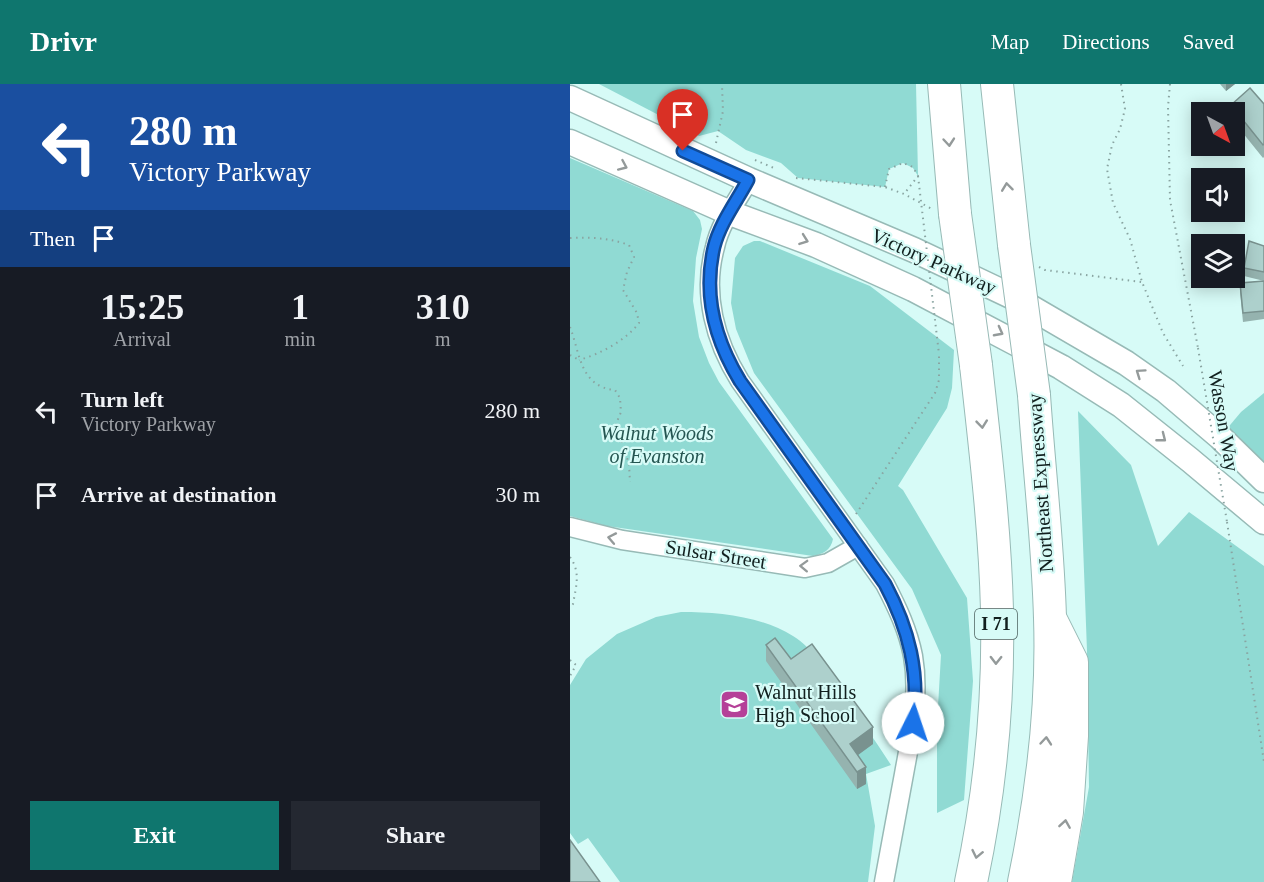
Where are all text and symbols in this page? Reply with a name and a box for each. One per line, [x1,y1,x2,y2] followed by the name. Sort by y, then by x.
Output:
[30,26,97,57] text: Drivr
[991,30,1029,54] text: Map
[1062,30,1150,54] text: Directions
[1183,30,1234,54] text: Saved
[657,89,708,151] pin
[666,98,699,131] icon: arrive
[1191,102,1245,156] north arrow
[1191,102,1245,288] map controls
[30,108,108,186] icon: left
[129,108,238,154] text: 280 m
[942,138,955,147] one-way arrow
[129,157,311,187] text: Victory Parkway
[617,159,628,171] one-way arrow
[1191,168,1245,222] button: sound
[1001,183,1014,192] one-way arrow
[87,222,120,255] icon: arrive
[868,224,1000,299] street label: Victory Parkway
[30,226,75,251] text: Then
[797,233,808,245] one-way arrow
[1191,234,1245,288] button: layers
[100,287,184,327] text: 15:25
[291,287,309,327] text: 1
[416,287,470,327] text: 310
[992,325,1003,336] one-way arrow
[113,328,171,350] text: Arrival
[284,328,316,350] text: min
[435,328,451,350] text: m
[1136,369,1147,380] one-way arrow
[1203,369,1244,474] street label: Wasson Way
[81,387,164,412] text: Turn left
[1023,393,1058,573] street label: Northeast Expressway
[30,395,63,428] icon: left
[484,398,540,423] text: 280 m
[81,413,216,435] text: Victory Parkway
[975,419,988,428] one-way arrow
[600,422,714,468] park label: Walnut Woods of Evanston
[1156,430,1167,441] one-way arrow
[30,479,63,512] icon: arrive
[81,482,277,507] text: Arrive at destination
[495,482,540,507] text: 30 m
[607,532,617,545] one-way arrow
[664,535,768,573] street label: Sulsar Street
[800,560,809,572] one-way arrow
[975,609,1017,639] road number: I 71
[990,656,1002,665] one-way arrow
[755,681,856,727] place label: Walnut Hills High School
[718,688,750,720] school or university icon: Walnut Hills High School
[881,691,945,755] position arrow
[1039,737,1052,746] one-way arrow
[30,801,279,870] button: Exit
[291,801,540,870] button: Share
[1058,820,1070,829] one-way arrow
[971,849,984,859] one-way arrow

